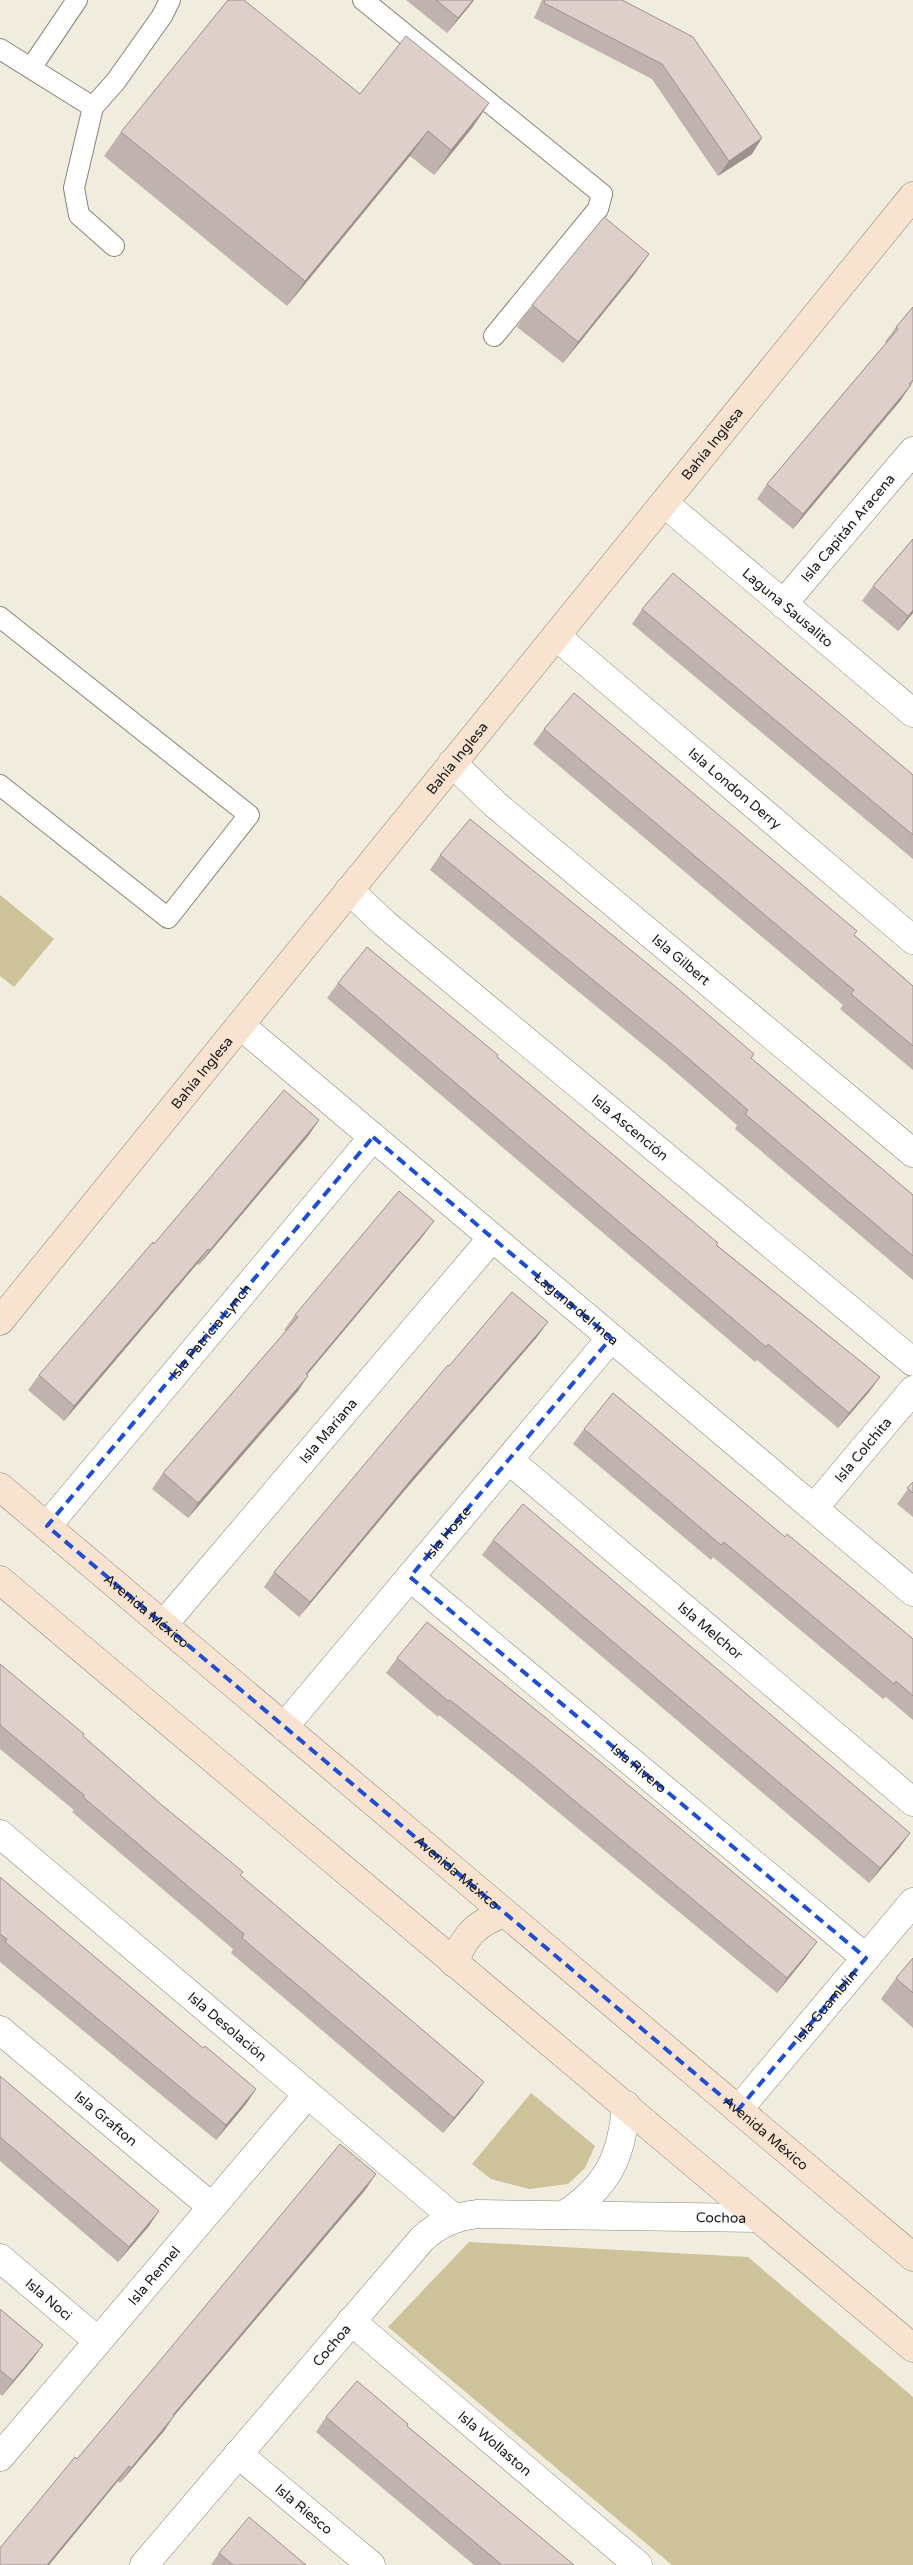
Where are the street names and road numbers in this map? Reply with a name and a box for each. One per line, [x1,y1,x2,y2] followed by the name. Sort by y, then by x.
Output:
[678,404,747,484] street label: Bahía Inglesa
[798,471,899,586] street label: Isla Capitán Aracena
[739,565,836,651] street label: Laguna Sausalito
[423,719,492,798] street label: Bahía Inglesa
[685,744,785,833] street label: Isla London Derry
[648,931,714,990] street label: Isla Gilbert
[168,1033,236,1113] street label: Bahía Inglesa
[588,1091,672,1164] street label: Isla Ascención
[531,1269,622,1349] street label: Laguna del Inca
[166,1281,255,1383] street label: Isla Patricia Lynch
[296,1395,361,1467] street label: Isla Mariana
[831,1414,895,1486] street label: Isla Colchita
[421,1503,475,1563] street label: Isla Hoste
[101,1571,192,1652] street label: Avenida México
[674,1599,747,1664] street label: Isla Melchor
[607,1740,670,1797] street label: Isla Rivero
[411,1832,503,1914] street label: Avenida México
[791,1966,861,2046] street label: Isla Guamblín
[184,1989,270,2065] street label: Isla Desolación
[71,2088,141,2150] street label: Isla Grafton
[720,2093,812,2174] street label: Avenida México
[696,2209,746,2227] street label: Cochoa
[125,2243,184,2309] street label: Isla Rennel
[22,2275,75,2324] street label: Isla Noci
[309,2321,355,2370] street label: Cochoa
[454,2408,535,2480] street label: Isla Wollaston
[272,2481,336,2538] street label: Isla Riesco

